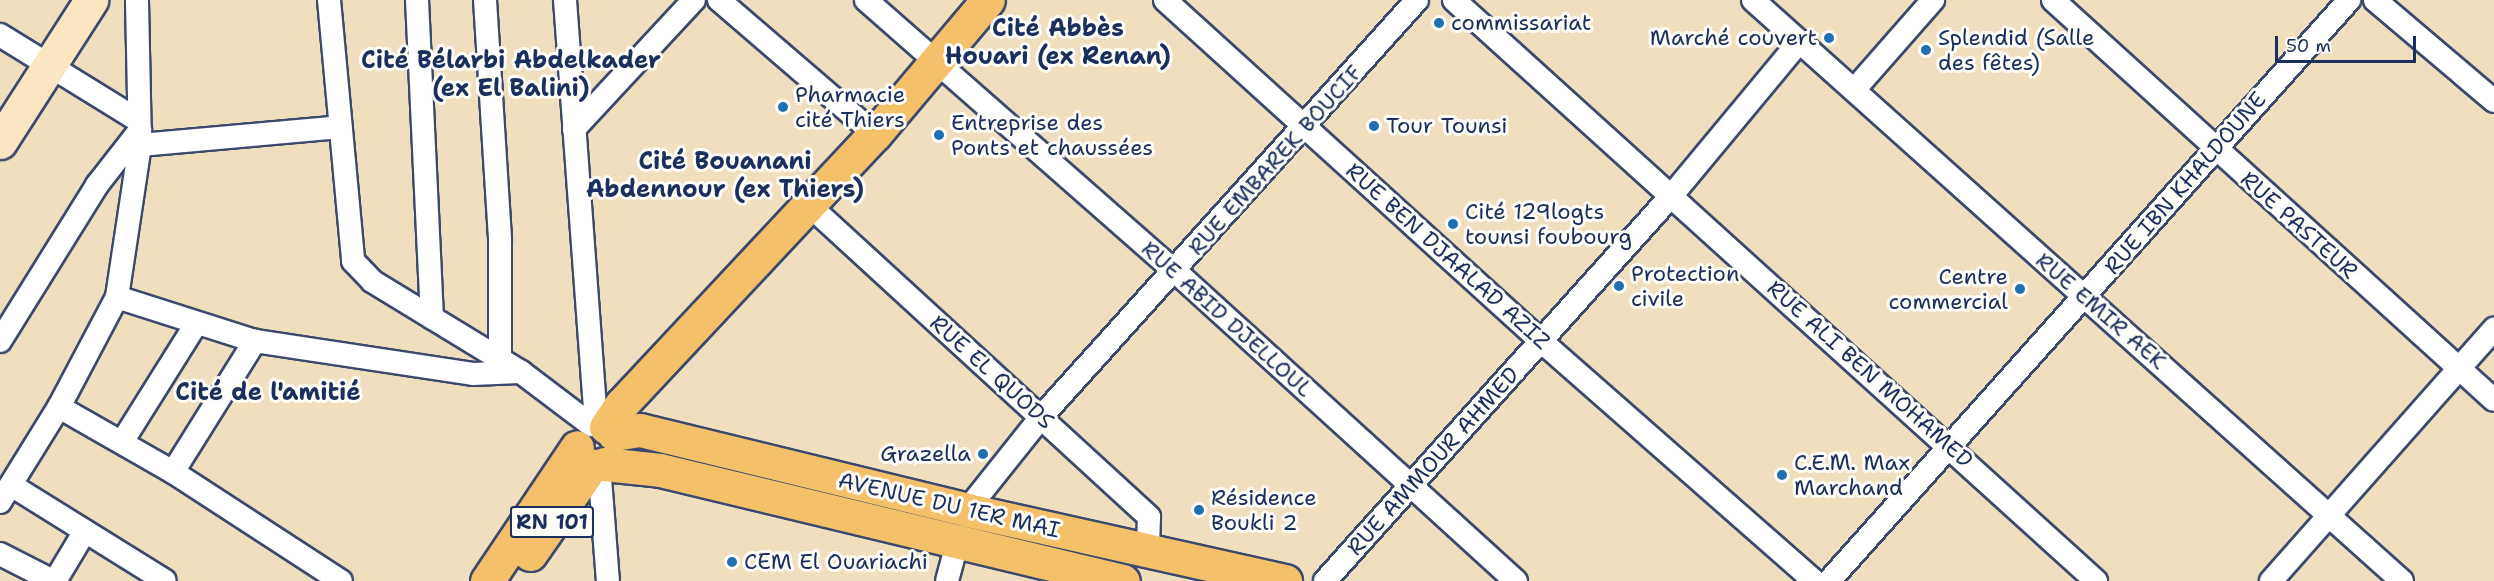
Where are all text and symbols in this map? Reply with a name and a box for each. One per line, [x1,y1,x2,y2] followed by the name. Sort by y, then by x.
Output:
[1451,10,1591,36] place label: commissariat
[945,15,1171,71] district label: Cité Abbès Houari (ex Renan)
[1432,16,1446,30] marker: commissariat
[1938,24,2094,76] place label: Splendid (Salle des fêtes)
[2278,24,2419,62] scale bar
[1650,25,1817,51] place label: Marché couvert
[1822,31,1836,45] marker: Marché couvert
[2286,34,2331,58] text: 50 m
[1919,43,1933,57] marker: Splendid (Salle des fêtes)
[361,47,661,103] district label: Cité Bélarbi Abdelkader (ex El Balini)
[1183,59,1367,261] street label: RUE EMBAREK BOUCIF
[795,81,905,132] place label: Pharmacie cité Thiers
[2099,86,2271,280] street label: RUE IBN KHALDOUNE
[776,100,790,114] marker: Pharmacie cité Thiers
[951,109,1153,160] place label: Entreprise des Ponts et chaussées
[1386,113,1508,139] place label: Tour Tounsi
[1367,119,1381,133] marker: Tour Tounsi
[932,128,946,142] marker: Entreprise des Ponts et chaussées
[586,148,864,204] district label: Cité Bouanani Abdennour (ex Thiers)
[1340,157,1556,355] street label: RUE BEN DJAALAD AZIZ
[2235,166,2363,284] street label: RUE PASTEUR
[1465,198,1632,249] place label: Cité 129logts tounsi foubourg
[1446,217,1460,231] marker: Cité 129logts tounsi foubourg
[1136,235,1318,403] street label: RUE ABID DJELLOUL
[2030,247,2172,375] street label: RUE EMIR AEK
[1631,260,1739,312] place label: Protection civile
[1889,263,2008,314] place label: Centre commercial
[1762,275,1978,473] street label: RUE ALI BEN MOHAMED
[1612,279,1626,293] marker: Protection civile
[2013,282,2027,296] marker: Centre commercial
[925,310,1059,434] street label: RUE EL QUODS
[1342,361,1524,561] street label: RUE AMMOUR AHMED
[175,379,361,407] district label: Cité de l'amitié
[880,441,971,467] place label: Grazella
[976,447,990,461] marker: Grazella
[1794,449,1910,500] place label: C.E.M. Max Marchand
[836,467,1062,543] street label: AVENUE DU 1ER MAI
[1775,468,1789,482] marker: C.E.M. Max Marchand
[1211,484,1317,536] place label: Résidence Boukli 2
[1192,503,1206,517] marker: Résidence Boukli 2
[508,504,596,540] road number: RN 101
[744,549,928,575] place label: CEM El Ouariachi
[725,555,739,569] marker: CEM El Ouariachi

